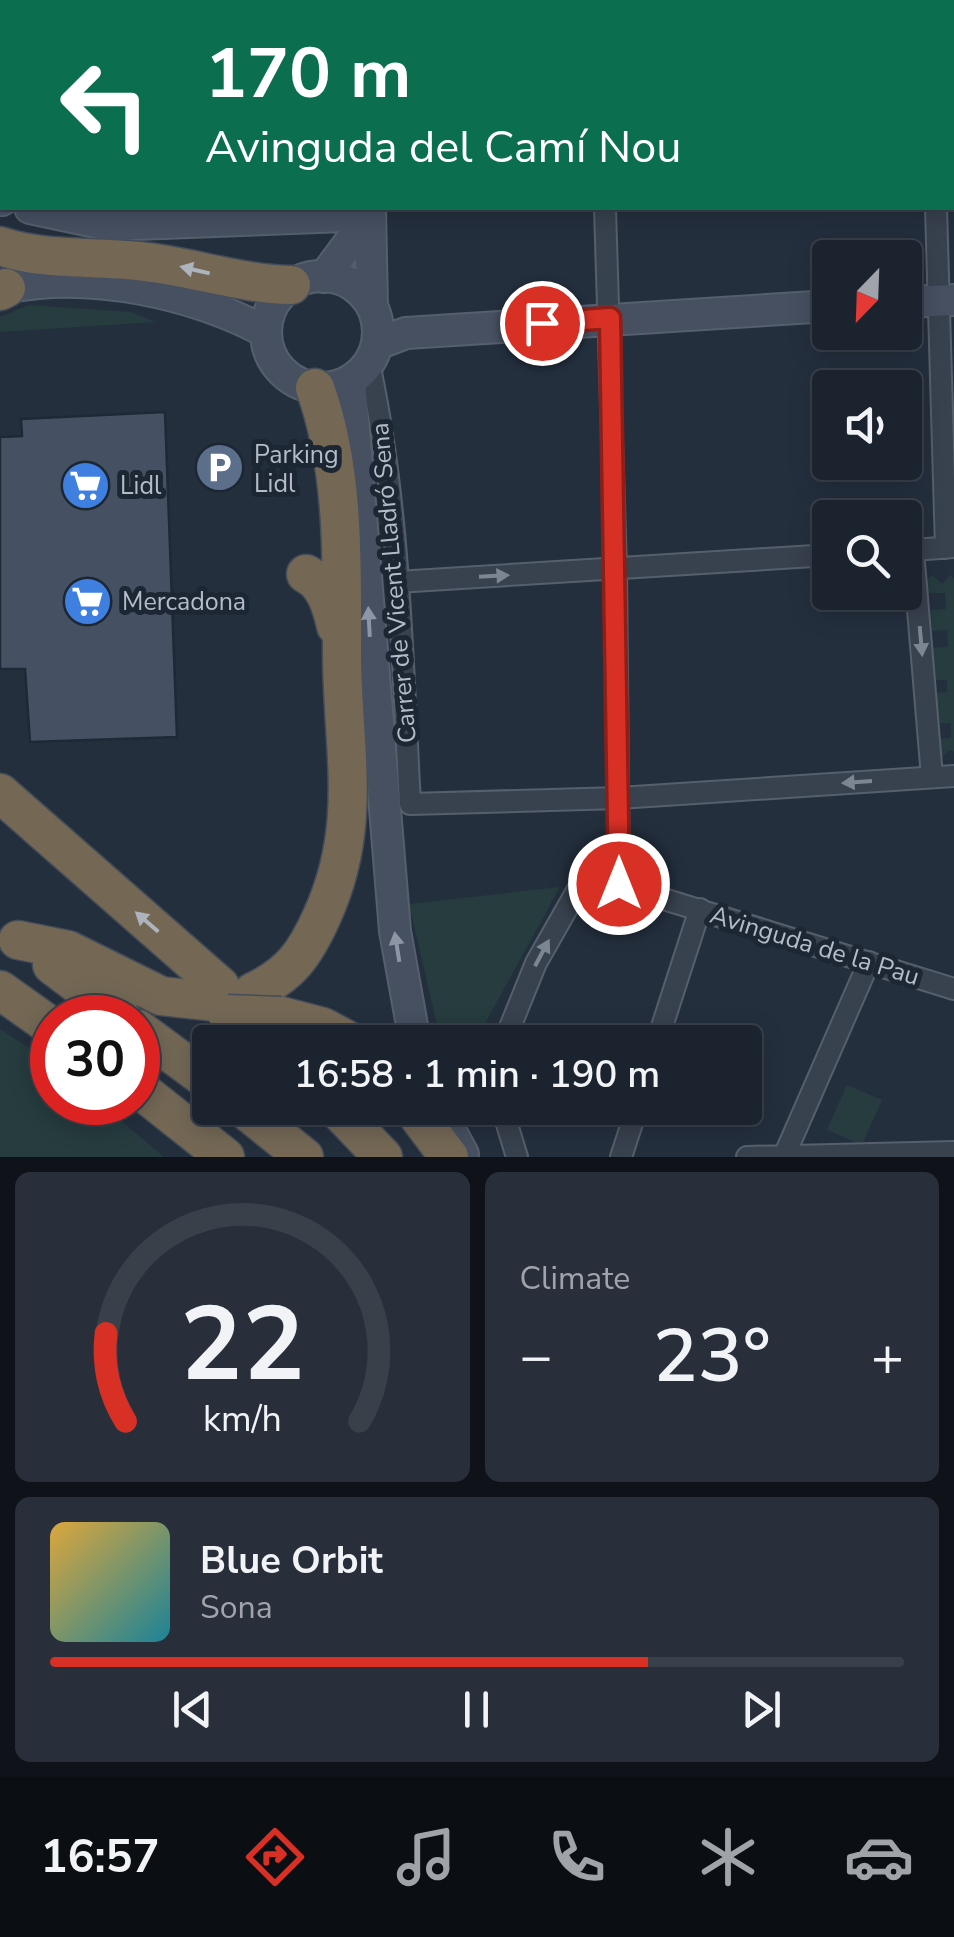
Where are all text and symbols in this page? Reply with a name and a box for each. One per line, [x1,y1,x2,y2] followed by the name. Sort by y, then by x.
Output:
[205,26,411,122] text: 170 m
[40,40,170,170] icon: left
[205,117,682,178] text: Avinguda del Camí Nou
[812,240,922,350] north arrow
[812,240,922,610] map controls
[179,262,210,277] one-way arrow
[500,281,585,366] pin
[515,296,570,351] icon: arrive
[812,370,922,480] button: sound
[363,421,425,745] street label: Carrer de Vicent Lladró Sena
[254,438,339,501] place label: Parking Lidl
[193,442,245,494] parking icon: Parking Lidl
[59,459,111,511] supermarket icon: Lidl
[120,469,162,503] place label: Lidl
[812,500,922,610] button: search
[479,568,511,584] one-way arrow
[61,575,113,627] supermarket icon: Mercadona
[122,585,246,619] place label: Mercadona
[361,606,377,637] one-way arrow
[913,626,929,658] one-way arrow
[840,774,872,790] one-way arrow
[567,832,671,936] position arrow
[706,898,924,994] street label: Avinguda de la Pau
[135,912,160,934] one-way arrow
[389,931,405,962] one-way arrow
[533,938,550,967] one-way arrow
[30,995,160,1125] speed limit sign: 30
[294,1049,660,1100] text: 16:58 · 1 min · 190 m
[520,1257,630,1300] text: Climate
[180,1274,305,1416] text: 22
[653,1305,771,1407] text: 23°
[520,1319,553,1394] text: −
[871,1319,904,1394] text: +
[203,1395,282,1444] text: km/h
[200,1535,383,1586] text: Blue Orbit
[200,1586,273,1629] text: Sona
[165,1682,220,1737] icon: previous
[449,1682,504,1737] icon: pause
[734,1682,789,1737] icon: next
[240,1822,310,1892] icon: directions
[391,1822,461,1892] icon: music
[542,1822,612,1892] icon: phone
[693,1822,763,1892] icon: climate
[844,1822,914,1892] icon: car
[40,1827,160,1888] text: 16:57

